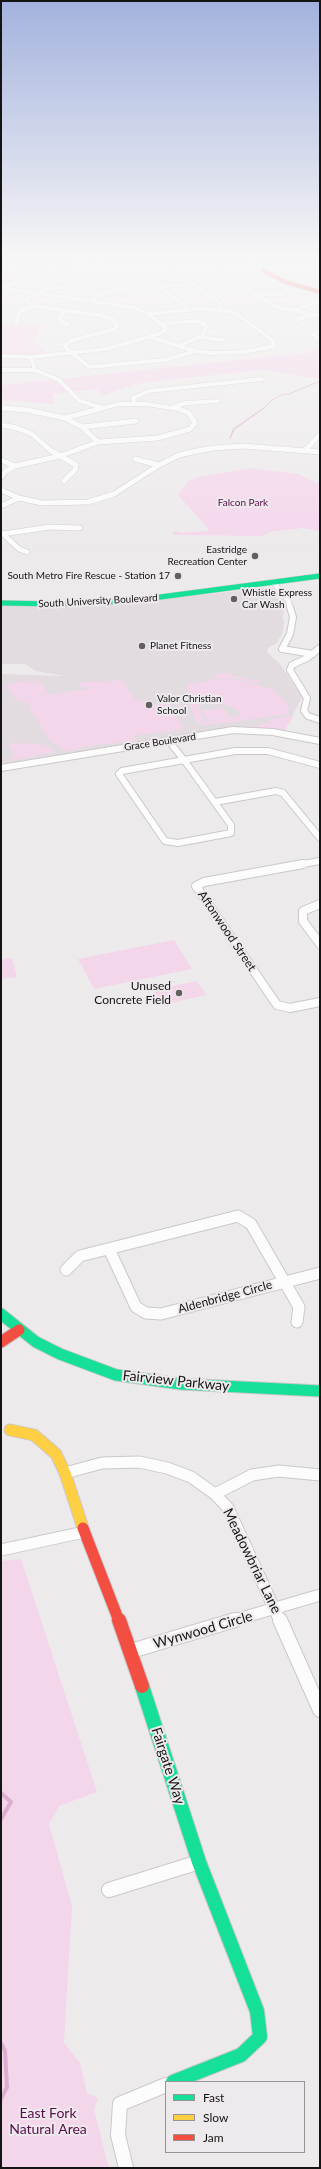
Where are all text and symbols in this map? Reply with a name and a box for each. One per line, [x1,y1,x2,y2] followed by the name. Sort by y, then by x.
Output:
[218,497,268,509] park label: Falcon Park
[168,544,247,568] place label: Eastridge Recreation Center
[250,551,260,561] marker: Eastridge Recreation Center
[7,570,170,582] place label: South Metro Fire Rescue - Station 17
[173,571,183,581] marker: South Metro Fire Rescue - Station 17
[242,587,312,610] place label: Whistle Express Car Wash
[38,592,158,610] street label: South University Boulevard
[229,594,239,604] marker: Whistle Express Car Wash
[150,640,211,652] place label: Planet Fitness
[137,641,147,651] marker: Planet Fitness
[157,693,222,716] place label: Valor Christian School
[144,700,154,710] marker: Valor Christian School
[123,730,197,754] street label: Grace Boulevard
[195,888,259,974] street label: Aftonwood Street
[94,979,171,1007] place label: Unused Concrete Field
[174,988,184,998] marker: Unused Concrete Field
[176,1278,274,1316] street label: Aldenbridge Circle
[122,1367,230,1395] street label: Fairview Parkway
[219,1506,285,1616] street label: Meadowbriar Lane
[151,1608,255,1652] street label: Wynwood Circle
[148,1725,188,1807] street label: Fairgate Way
[165,2081,305,2153] legend
[203,2090,224,2105] text: Fast
[9,2105,87,2138] park label: East Fork Natural Area
[203,2110,228,2125] text: Slow
[203,2130,224,2145] text: Jam

